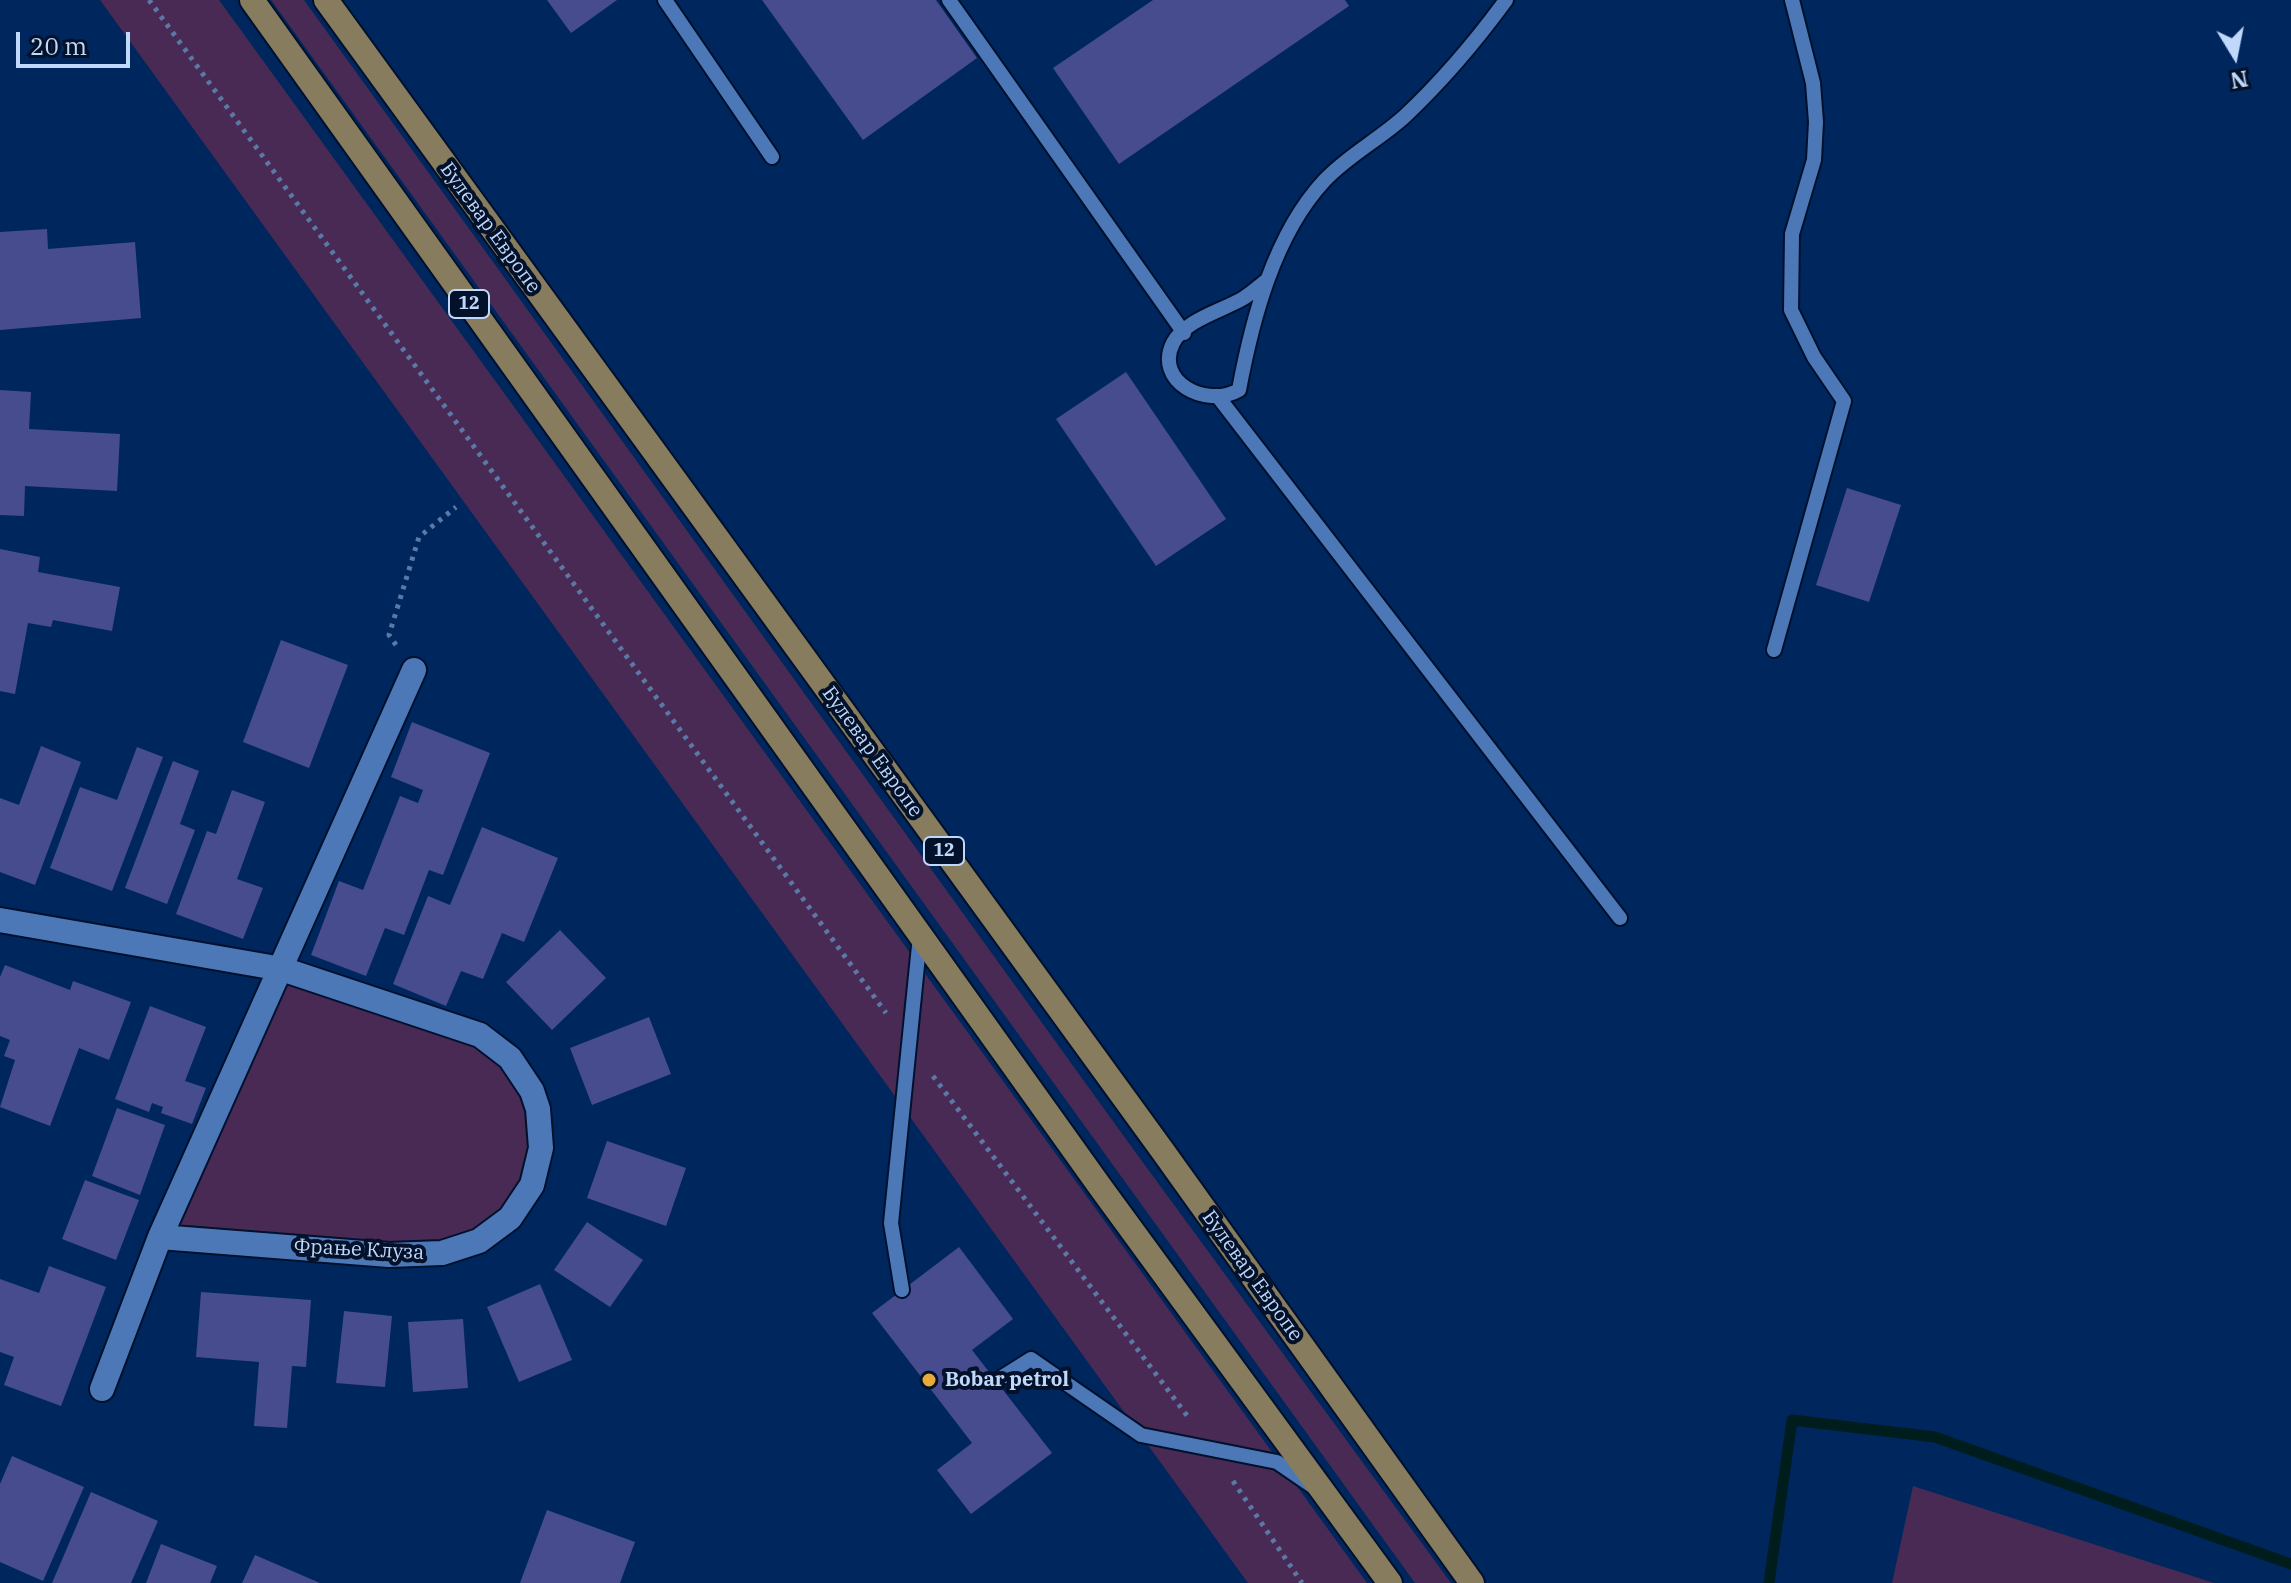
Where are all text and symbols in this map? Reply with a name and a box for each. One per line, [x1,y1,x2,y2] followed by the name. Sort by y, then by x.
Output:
[20,16,134,66] scale bar
[2195,16,2275,96] north arrow
[30,30,87,62] text: 20 m
[2228,64,2250,96] text: N
[435,158,545,298] street label: Булевар Европе
[449,290,489,318] road number: 12
[817,682,927,822] street label: Булевар Европе
[924,837,964,865] road number: 12
[1197,1206,1307,1346] street label: Булевар Европе
[293,1235,425,1265] street label: Фрање Клуза
[945,1368,1069,1392] place label: Bobar petrol
[920,1371,938,1389] marker: Bobar petrol

